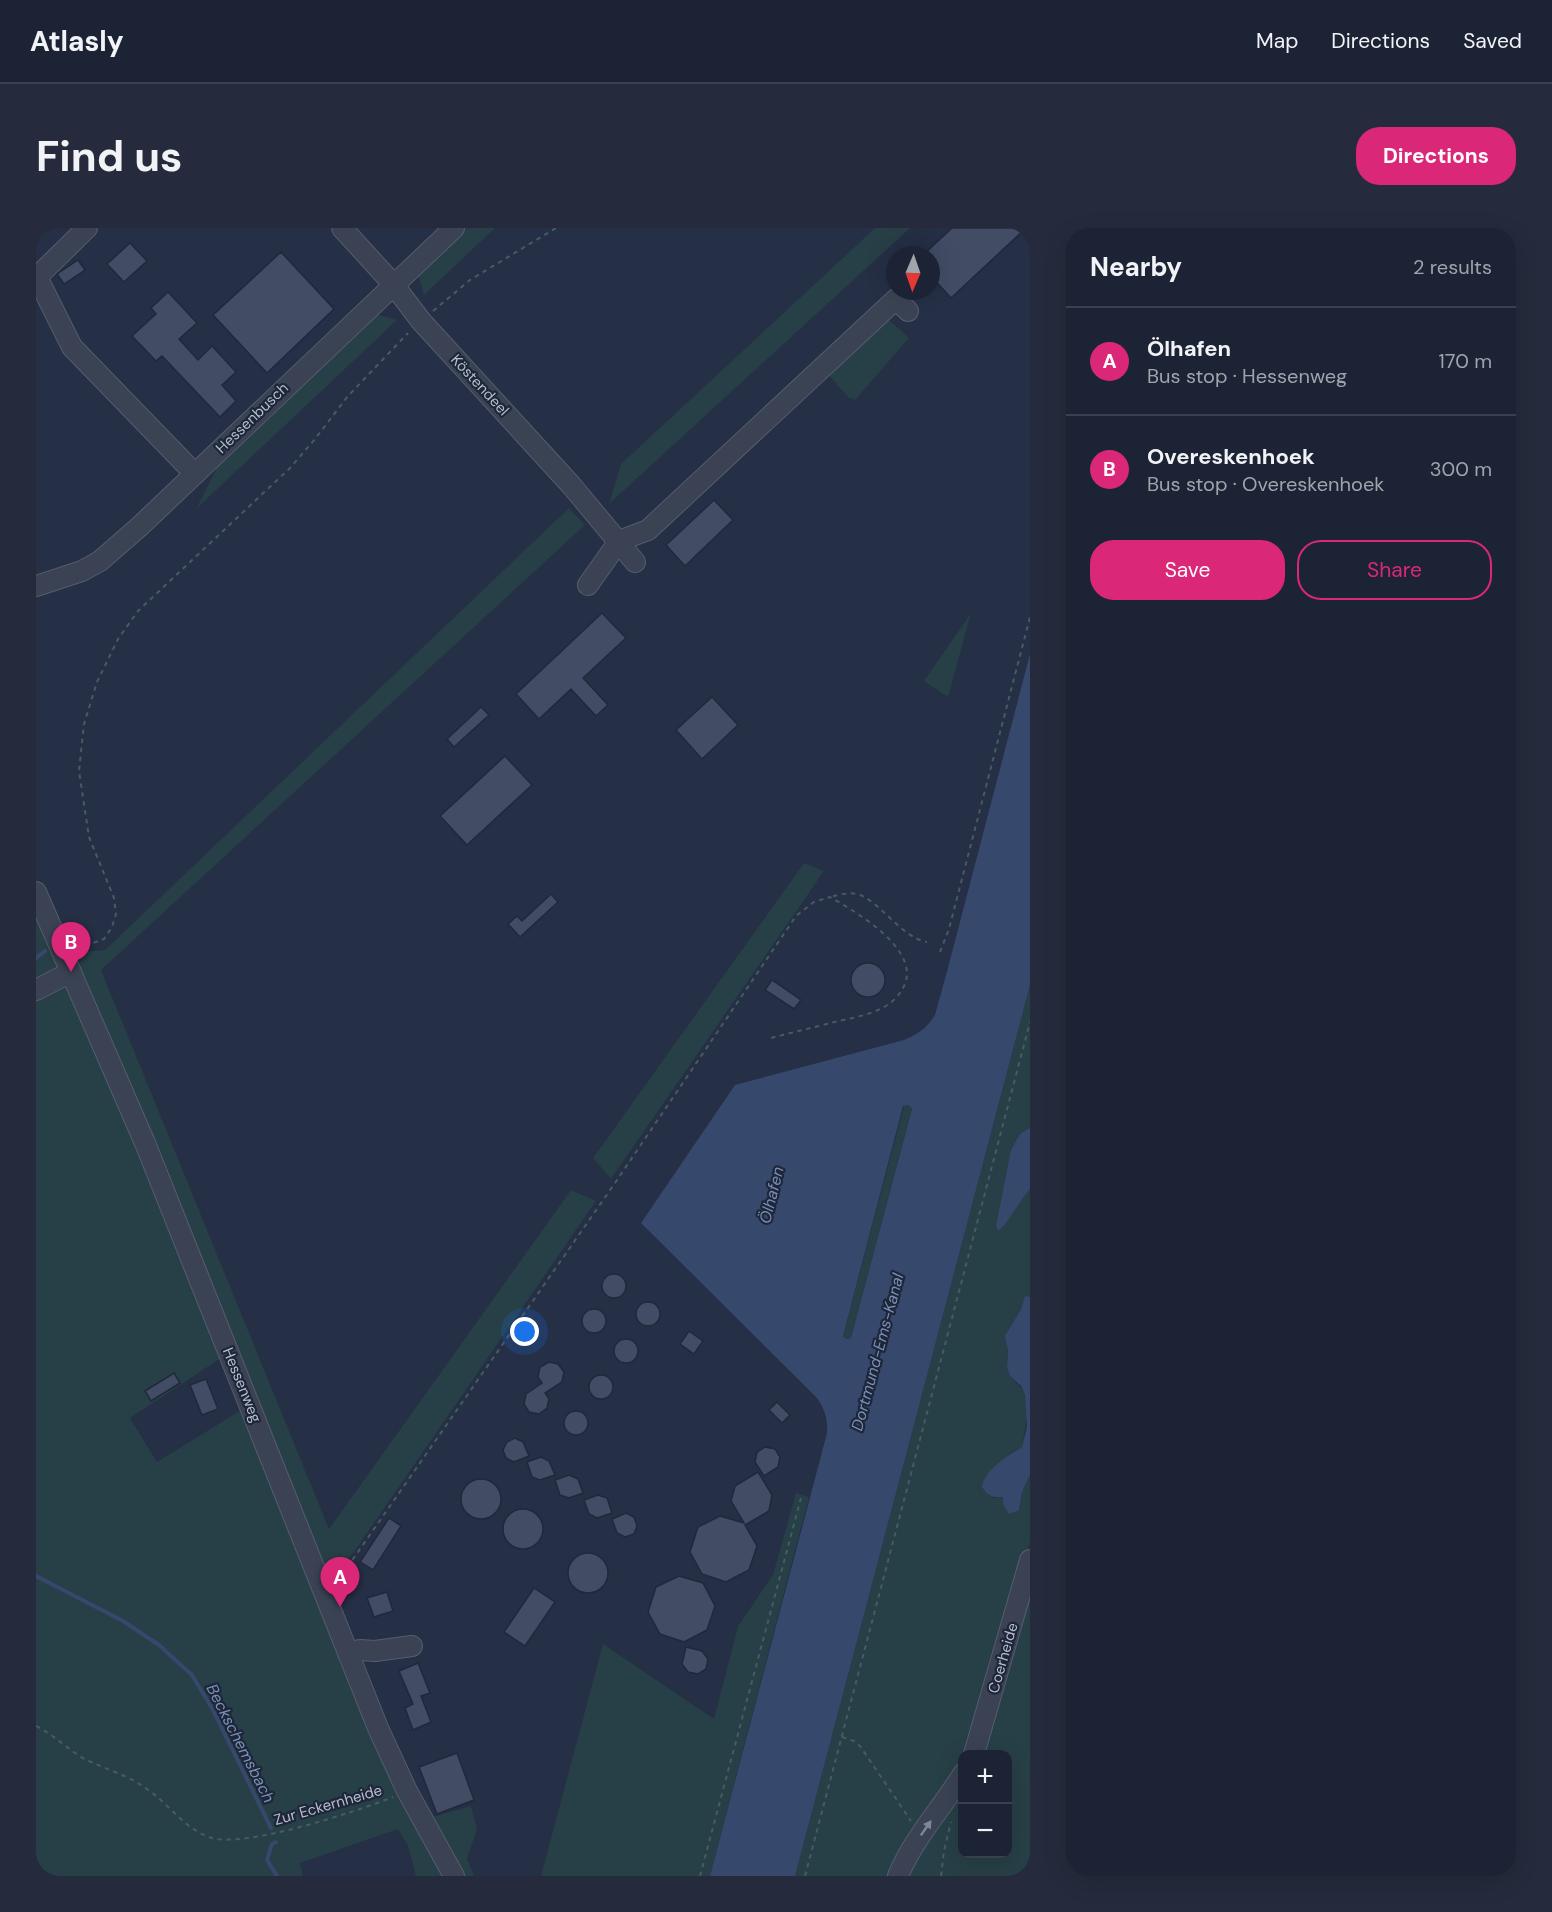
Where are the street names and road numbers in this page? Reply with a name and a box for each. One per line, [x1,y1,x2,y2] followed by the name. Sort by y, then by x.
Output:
[446,350,514,420] street label: Köstendeel
[211,378,293,458] street label: Hessenbusch
[218,1345,266,1425] street label: Hessenweg
[983,1620,1023,1696] street label: Coerheide
[272,1780,384,1830] street label: Zur Eckernheide

